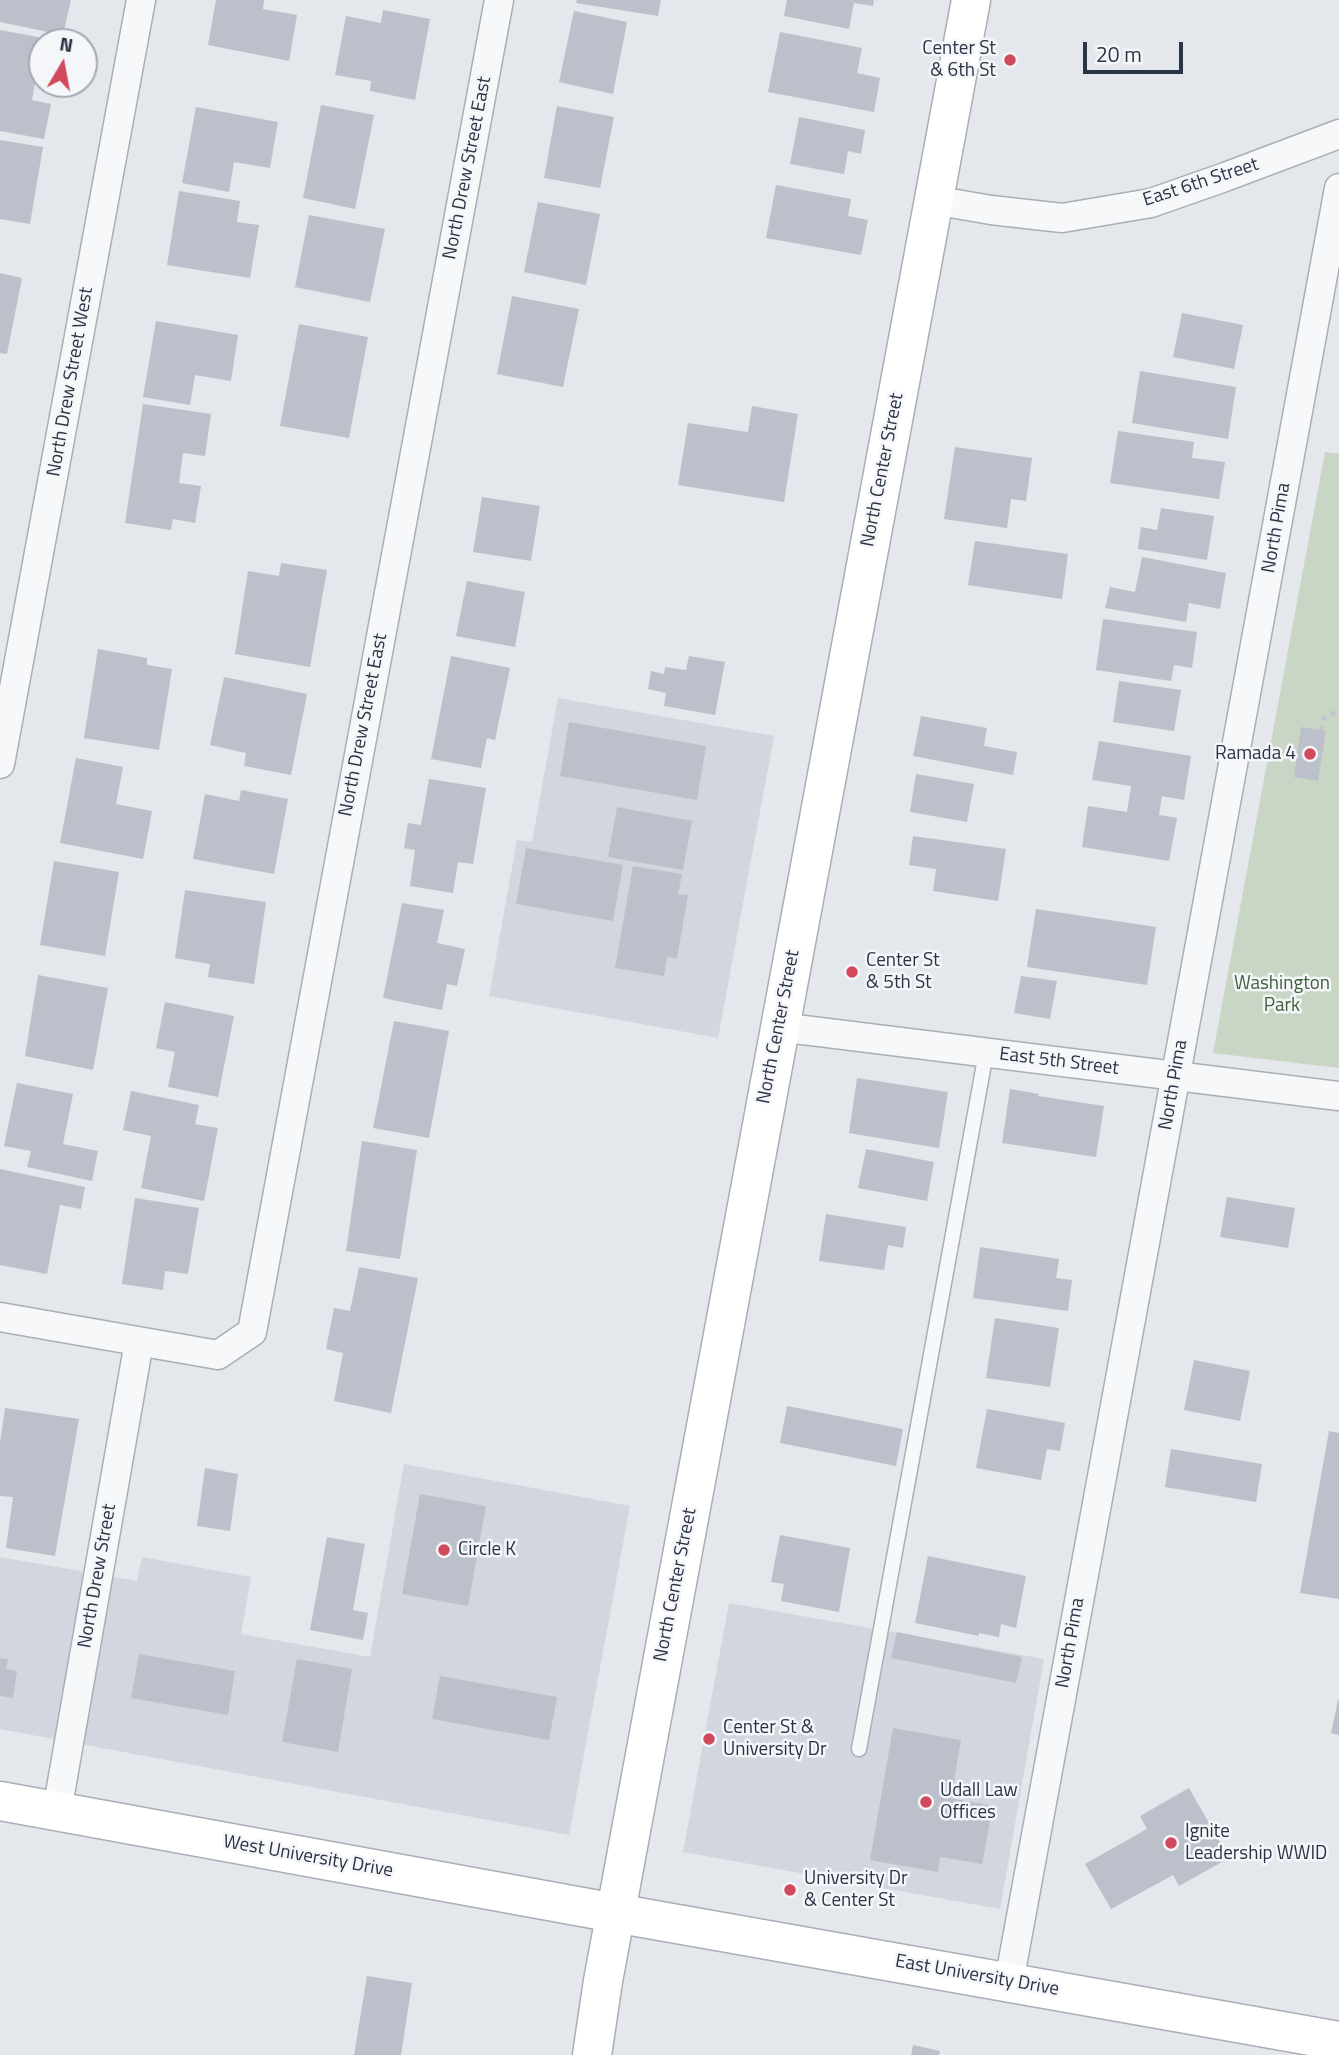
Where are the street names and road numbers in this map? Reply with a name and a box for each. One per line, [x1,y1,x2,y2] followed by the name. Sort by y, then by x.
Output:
[439,75,497,261] street label: North Drew Street East
[1140,154,1262,212] street label: East 6th Street
[43,286,99,478] street label: North Drew Street West
[857,391,909,549] street label: North Center Street
[1258,481,1296,575] street label: North Pima
[335,632,393,818] street label: North Drew Street East
[753,948,805,1106] street label: North Center Street
[1155,1038,1193,1132] street label: North Pima
[998,1043,1120,1081] street label: East 5th Street
[74,1502,122,1650] street label: North Drew Street
[650,1506,702,1664] street label: North Center Street
[1052,1596,1090,1690] street label: North Pima
[221,1831,395,1883] street label: West University Drive
[893,1950,1061,2002] street label: East University Drive

